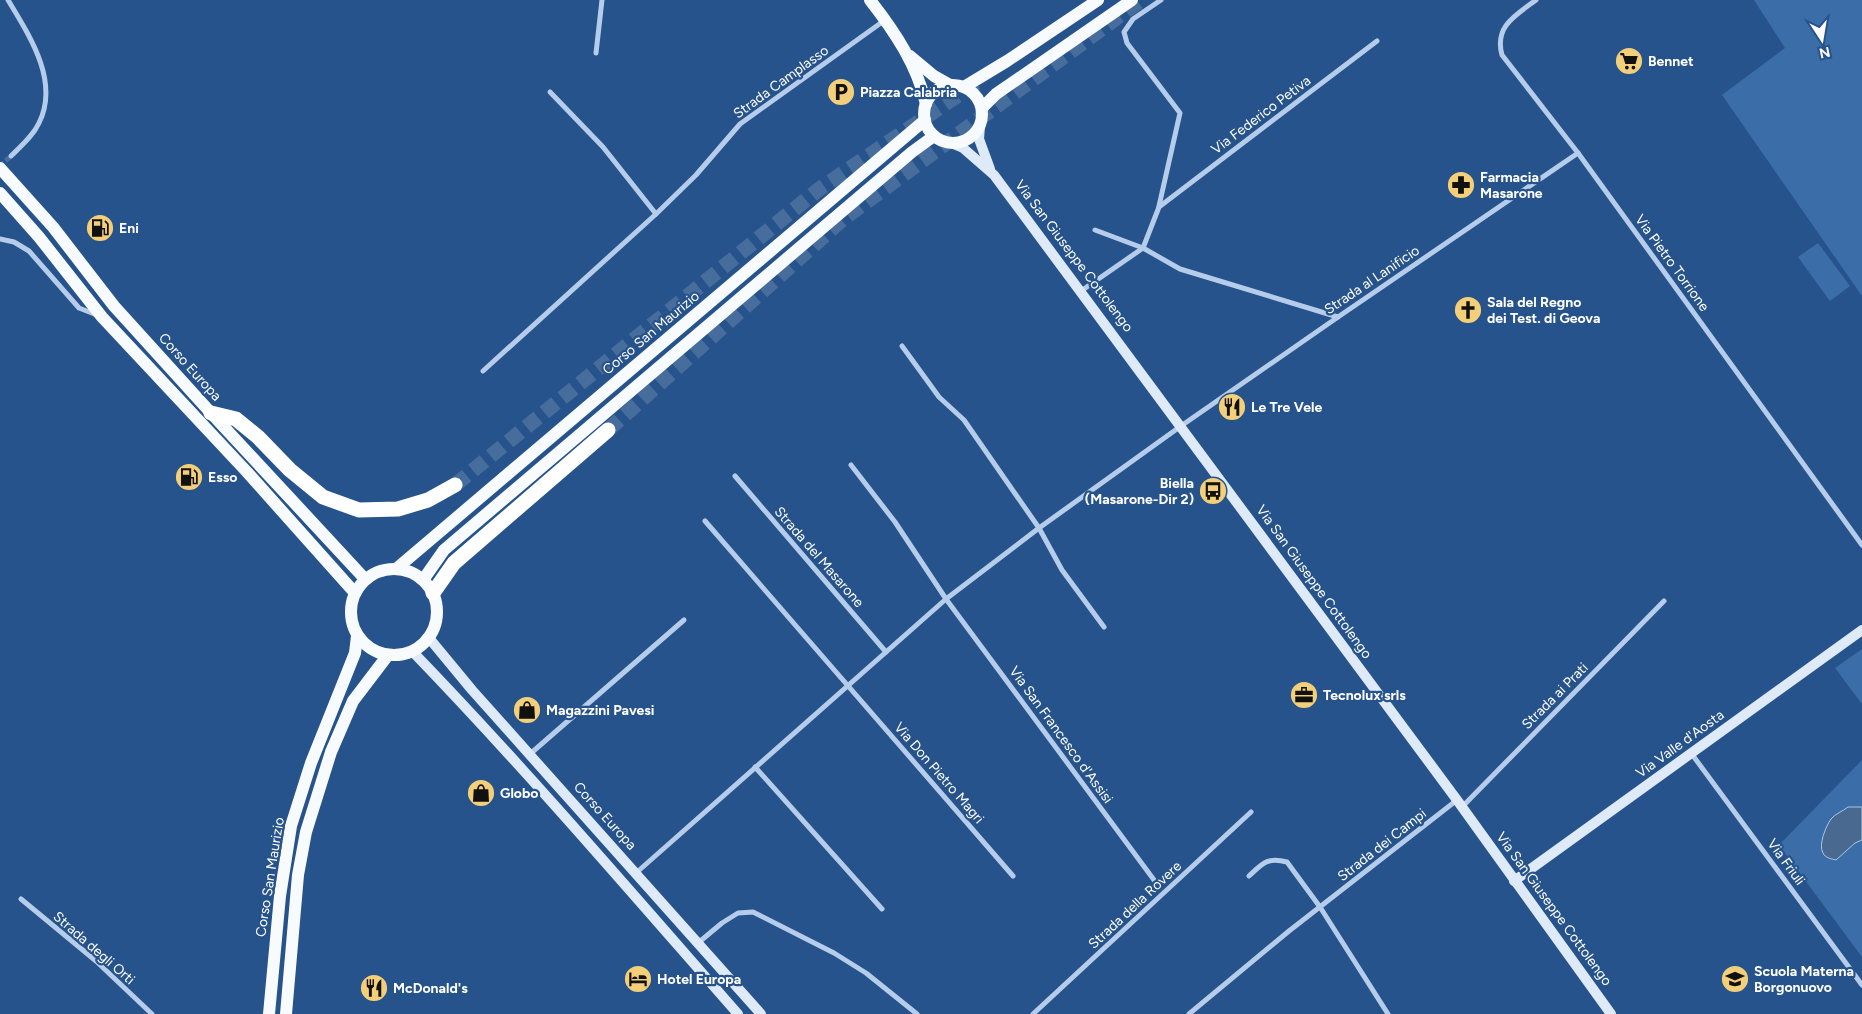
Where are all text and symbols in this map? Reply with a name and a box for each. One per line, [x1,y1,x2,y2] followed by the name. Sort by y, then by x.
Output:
[1797,15,1847,65] north arrow
[730,42,832,122] street label: Strada Camplasso
[1818,43,1832,62] text: N
[1614,46,1644,76] supermarket icon: Bennet
[1648,53,1694,70] place label: Bennet
[1208,72,1314,158] street label: Via Federico Petiva
[826,77,856,107] parking icon: Piazza Calabria
[860,84,957,101] place label: Piazza Calabria
[1480,169,1543,202] place label: Farmacia Masarone
[1446,170,1476,200] pharmacy icon: Farmacia Masarone
[1011,177,1137,335] street label: Via San Giuseppe Cottolengo
[1631,211,1713,315] street label: Via Pietro Torrione
[85,213,115,243] fuel station icon: Eni
[119,220,139,237] place label: Eni
[1321,242,1423,318] street label: Strada al Lanificio
[599,288,703,378] street label: Corso San Maurizio
[1487,294,1600,327] place label: Sala del Regno dei Test. di Geova
[1453,295,1483,325] church icon: Sala del Regno dei Test. di Geova
[155,330,225,404] street label: Corso Europa
[1217,392,1247,422] restaurant icon: Le Tre Vele
[1251,399,1322,416] place label: Le Tre Vele
[174,462,204,492] fuel station icon: Esso
[208,469,237,486] place label: Esso
[1085,475,1194,508] place label: Biella (Masarone-Dir 2)
[1198,476,1228,506] bus stop icon: Biella (Masarone-Dir 2)
[1253,502,1375,662] street label: Via San Giuseppe Cottolengo
[771,503,868,611] street label: Strada del Masarone
[1518,659,1592,733] street label: Strada ai Prati
[1006,663,1116,807] street label: Via San Francesco d'Assisi
[1289,680,1319,710] office icon: Tecnolux srls
[1323,687,1406,704] place label: Tecnolux srls
[512,695,542,725] shop icon: Magazzini Pavesi
[546,702,654,719] place label: Magazzini Pavesi
[1633,706,1727,782] street label: Via Valle d'Aosta
[890,719,988,827] street label: Via Don Pietro Magri
[466,778,496,808] shop icon: Globo
[570,779,640,853] street label: Corso Europa
[500,785,538,802] place label: Globo
[1334,805,1430,885] street label: Strada dei Campi
[252,816,288,938] street label: Corso San Maurizio
[1493,829,1615,989] street label: Via San Giuseppe Cottolengo
[1764,836,1808,888] street label: Via Friuli
[1085,857,1185,952] street label: Strada della Rovere
[50,908,138,988] street label: Strada degli Orti
[1754,963,1854,996] place label: Scuola Materna Borgonuovo
[623,964,653,994] hotel icon: Hotel Europa
[1720,964,1750,994] school or university icon: Scuola Materna Borgonuovo
[657,971,741,988] place label: Hotel Europa
[359,973,389,1003] restaurant icon: McDonald's
[393,980,468,997] place label: McDonald's

